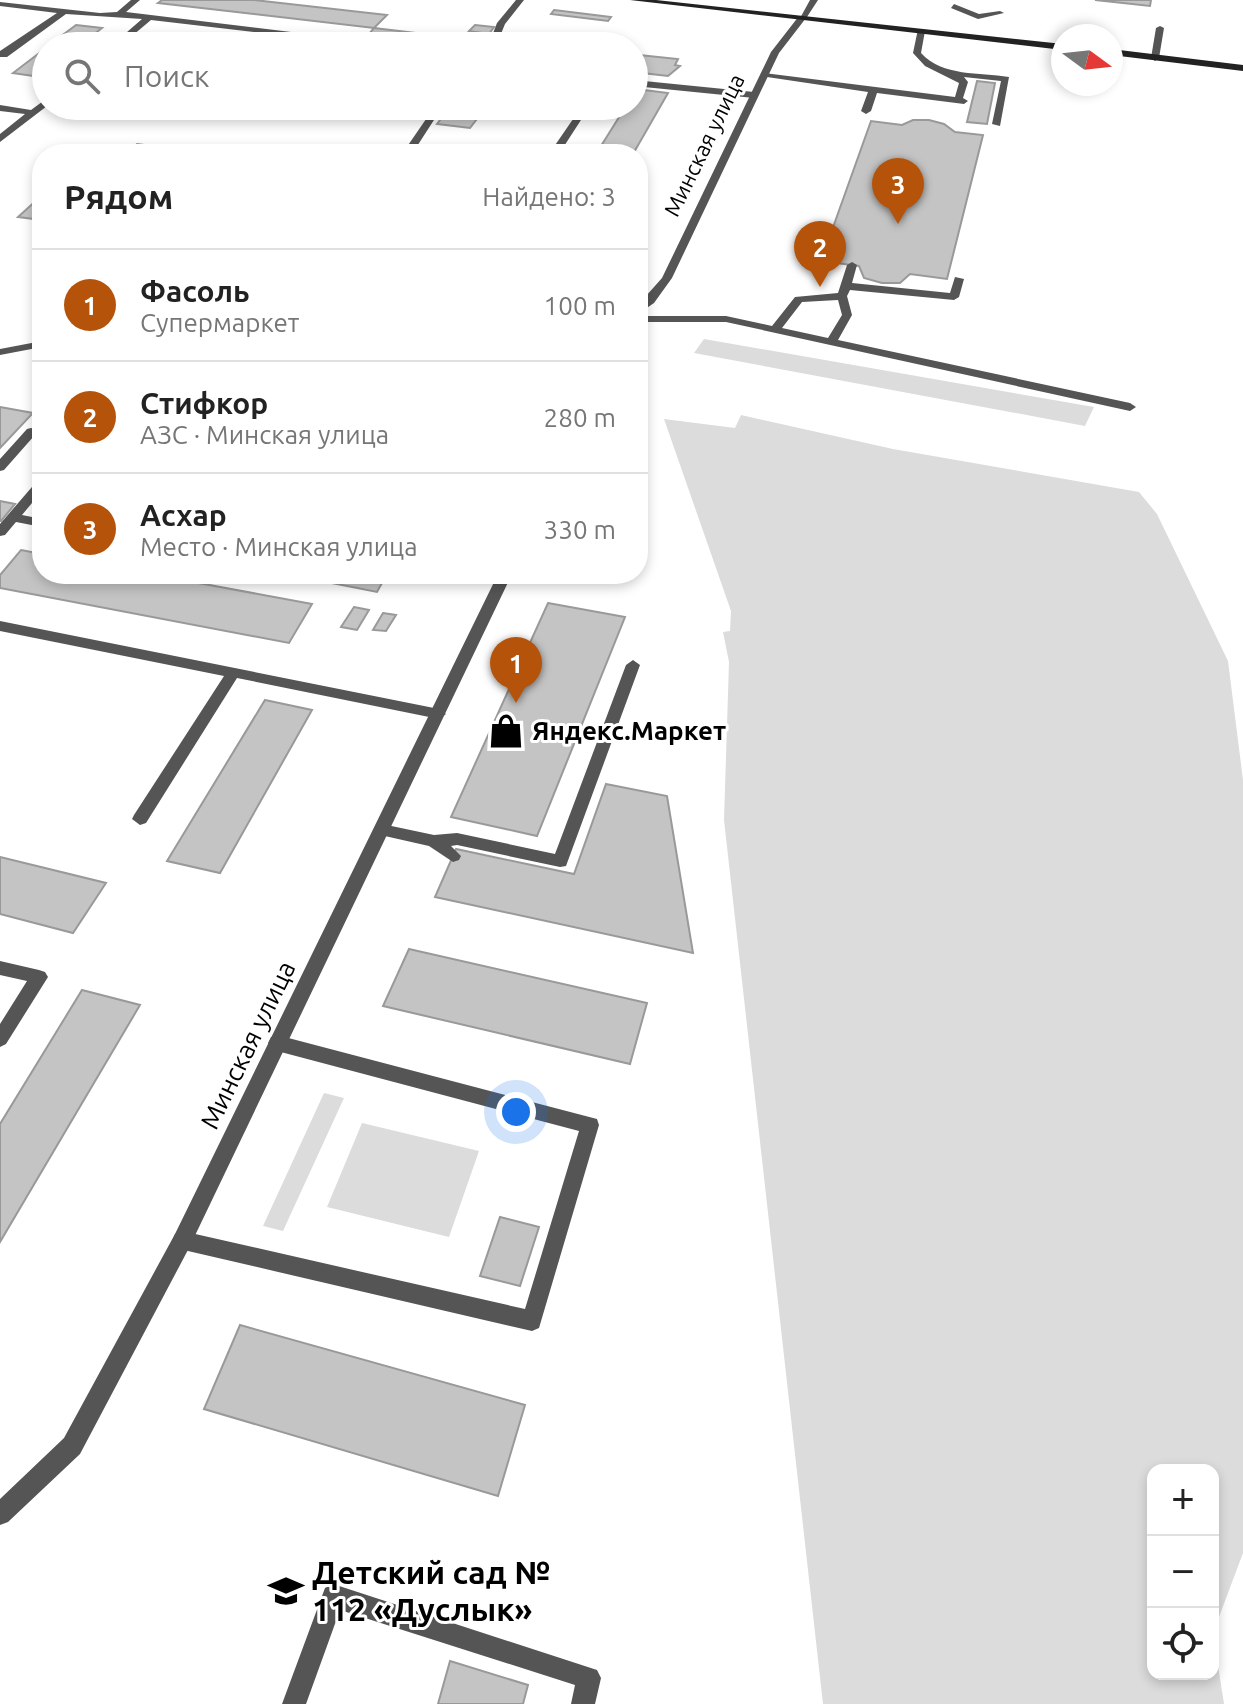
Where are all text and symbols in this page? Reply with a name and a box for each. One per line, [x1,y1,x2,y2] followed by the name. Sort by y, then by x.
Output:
[1051,24,1123,96] north arrow
[32,32,648,120] search box
[60,54,104,98] icon: search
[124,59,209,93] text: Поиск
[658,70,749,220] street label: Минская улица
[872,158,924,224] pin: 3
[64,177,173,215] text: Рядом
[482,182,616,211] text: Найдено: 3
[794,221,846,287] pin: 2
[140,274,250,308] text: Фасоль
[83,291,97,320] text: 1
[544,291,616,320] text: 100 m
[140,308,299,337] text: Супермаркет
[140,386,268,420] text: Стифкор
[83,403,97,432] text: 2
[544,403,616,432] text: 280 m
[140,420,389,449] text: АЗС · Минская улица
[140,498,227,532] text: Асхар
[83,515,97,544] text: 3
[544,515,616,544] text: 330 m
[140,532,418,561] text: Место · Минская улица
[490,637,542,703] pin: 1
[487,712,525,750] shop icon: Яндекс.Маркет
[532,716,726,745] place label: Яндекс.Маркет
[194,956,301,1133] street label: Минская улица
[496,1092,536,1132] your location
[1147,1464,1219,1680] map controls
[1147,1464,1219,1536] button: +
[1147,1536,1219,1608] button: −
[312,1554,550,1627] place label: Детский сад № 112 «Дуслык»
[267,1572,305,1610] school or university icon: Детский сад № 112 «Дуслык»
[1147,1608,1219,1680] button: locate

